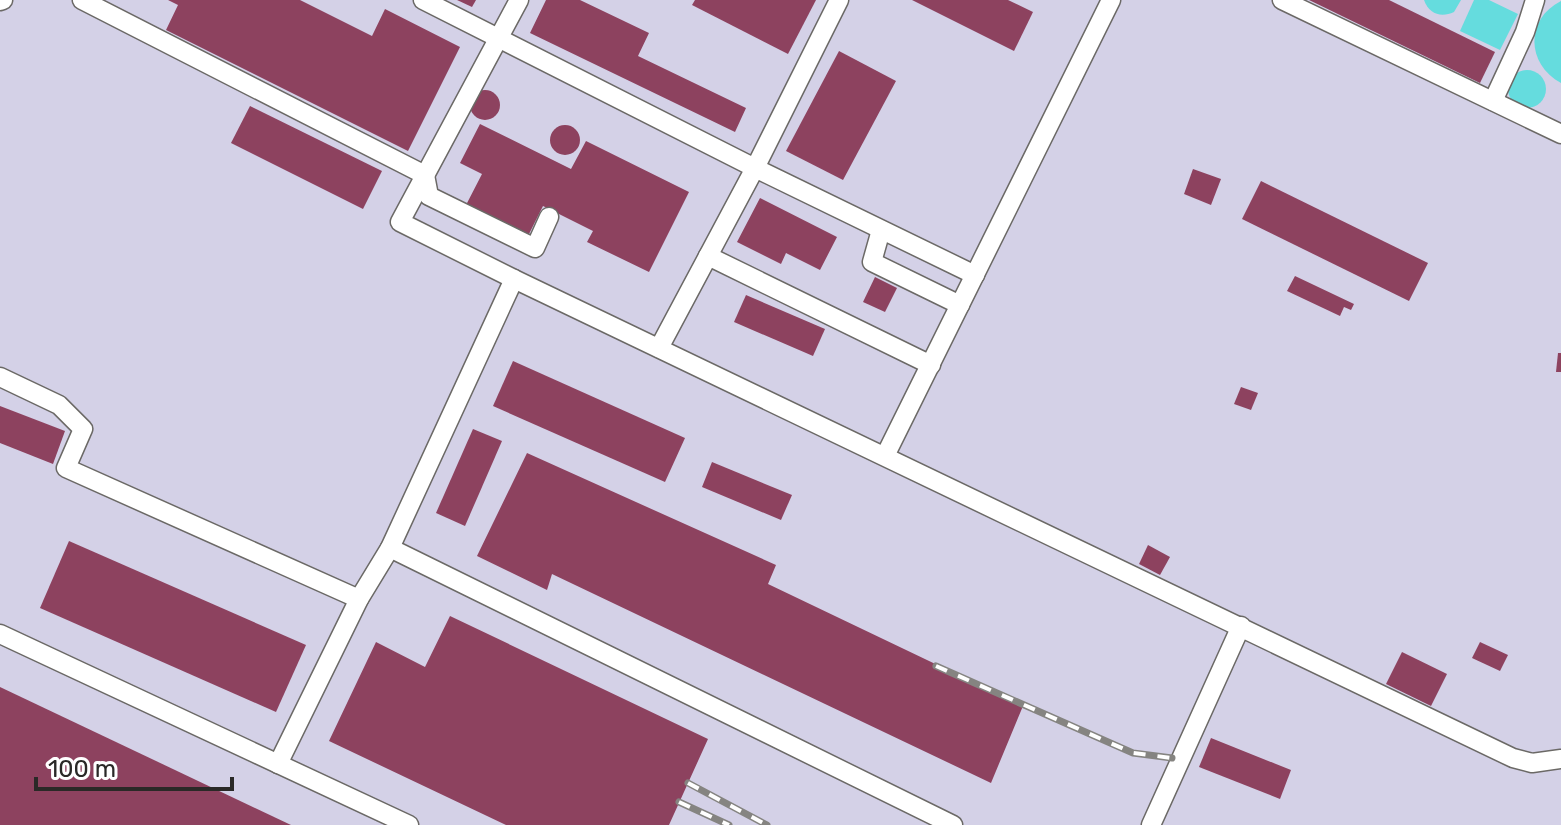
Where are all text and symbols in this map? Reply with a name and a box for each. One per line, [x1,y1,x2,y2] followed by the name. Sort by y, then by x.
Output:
[36,741,232,791] scale bar
[48,755,116,783] text: 100 m

